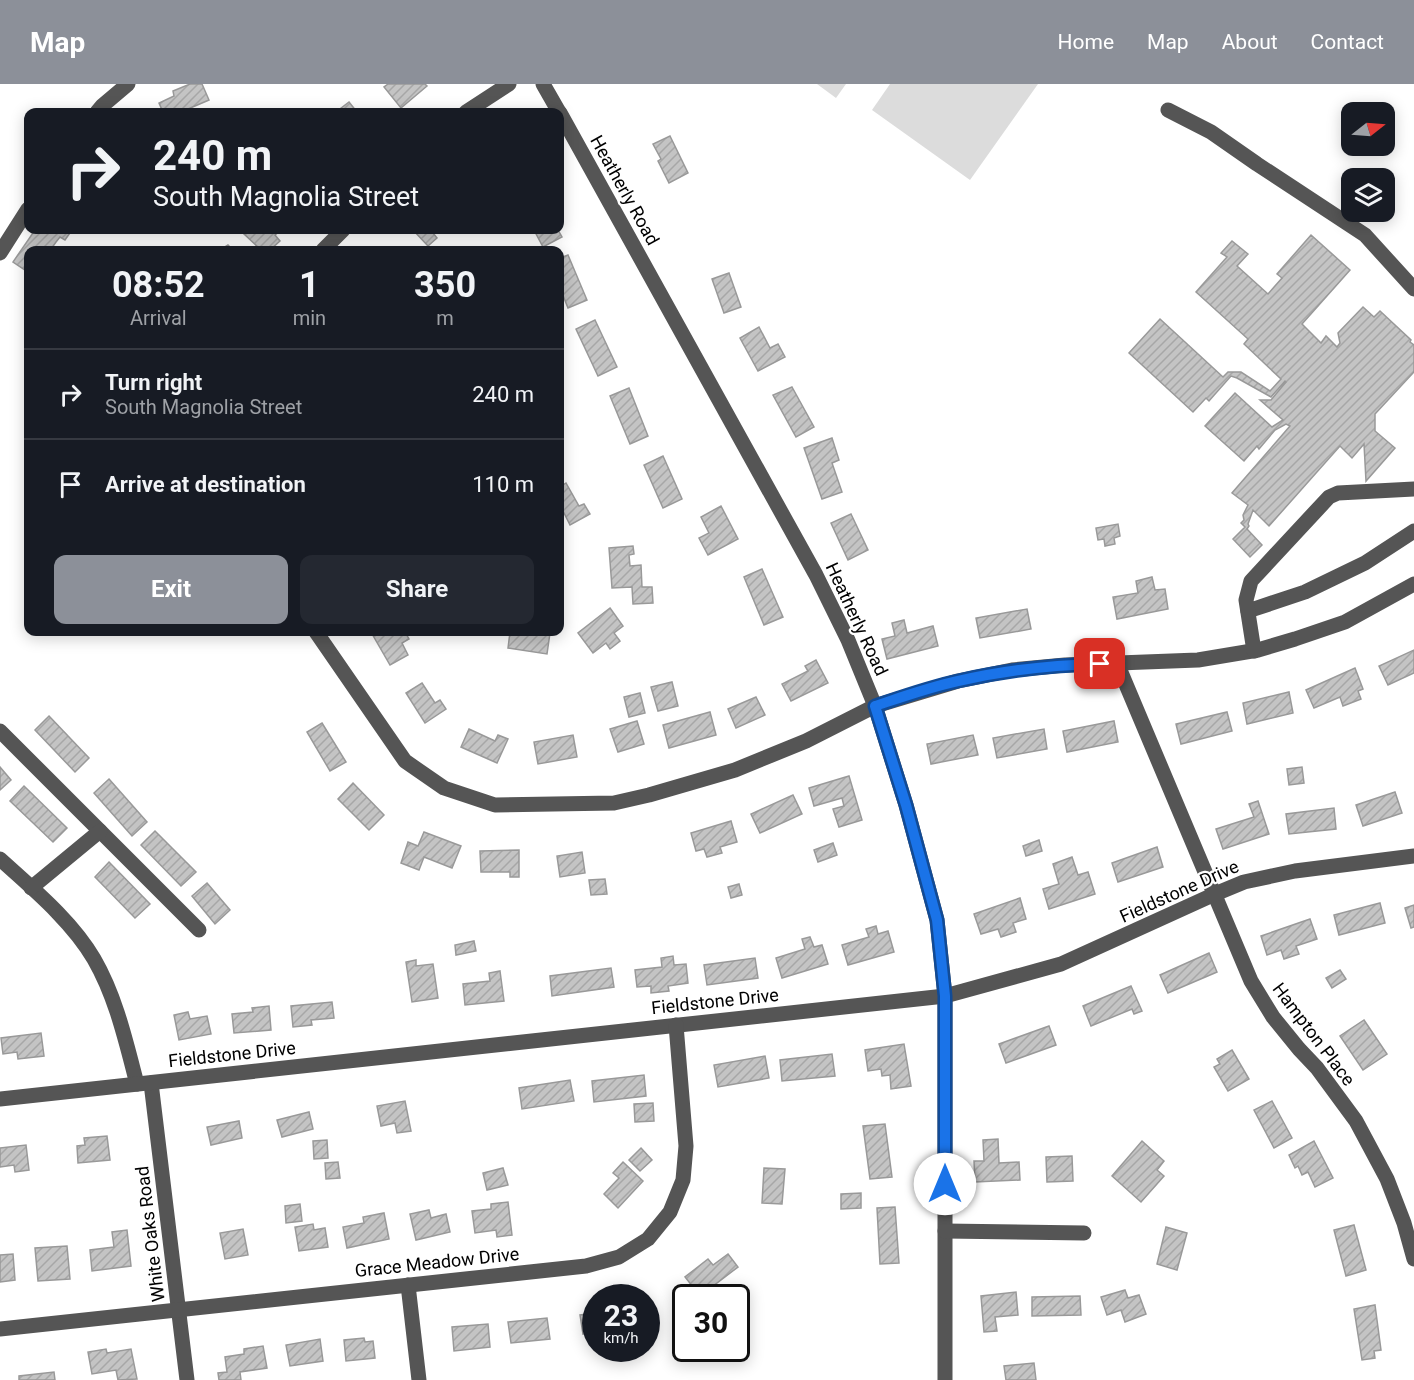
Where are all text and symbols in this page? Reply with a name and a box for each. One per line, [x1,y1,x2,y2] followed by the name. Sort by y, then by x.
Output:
[30,26,85,59] text: Map
[1058,30,1114,54] text: Home
[1147,30,1189,54] text: Map
[1222,30,1278,54] text: About
[1311,30,1384,54] text: Contact
[1341,102,1395,156] north arrow
[1341,102,1395,222] map controls
[153,131,272,180] text: 240 m
[586,131,664,249] street label: Heatherly Road
[54,132,132,210] icon: right
[1341,168,1395,222] button: layers
[153,181,419,213] text: South Magnolia Street
[112,264,205,306] text: 08:52
[299,264,320,306] text: 1
[414,264,476,306] text: 350
[130,306,187,330] text: Arrival
[293,306,326,330] text: min
[436,306,454,330] text: m
[105,370,202,395] text: Turn right
[54,378,87,411] icon: right
[472,382,534,407] text: 240 m
[105,395,302,419] text: South Magnolia Street
[54,468,87,501] icon: arrive
[105,472,306,497] text: Arrive at destination
[472,472,534,497] text: 110 m
[54,555,288,624] button: Exit
[300,555,534,624] button: Share
[822,559,892,679] street label: Heatherly Road
[1074,638,1125,689] pin
[1083,647,1116,680] icon: arrive
[1116,855,1242,927] street label: Fieldstone Drive
[1268,978,1360,1090] street label: Hampton Place
[650,984,780,1018] street label: Fieldstone Drive
[167,1037,297,1071] street label: Fieldstone Drive
[913,1152,977,1216] position arrow
[131,1165,169,1303] street label: White Oaks Road
[354,1243,520,1281] street label: Grace Meadow Drive
[672,1284,750,1362] speed limit sign: 30
[604,1298,638,1333] text: 23
[603,1329,639,1347] text: km/h

